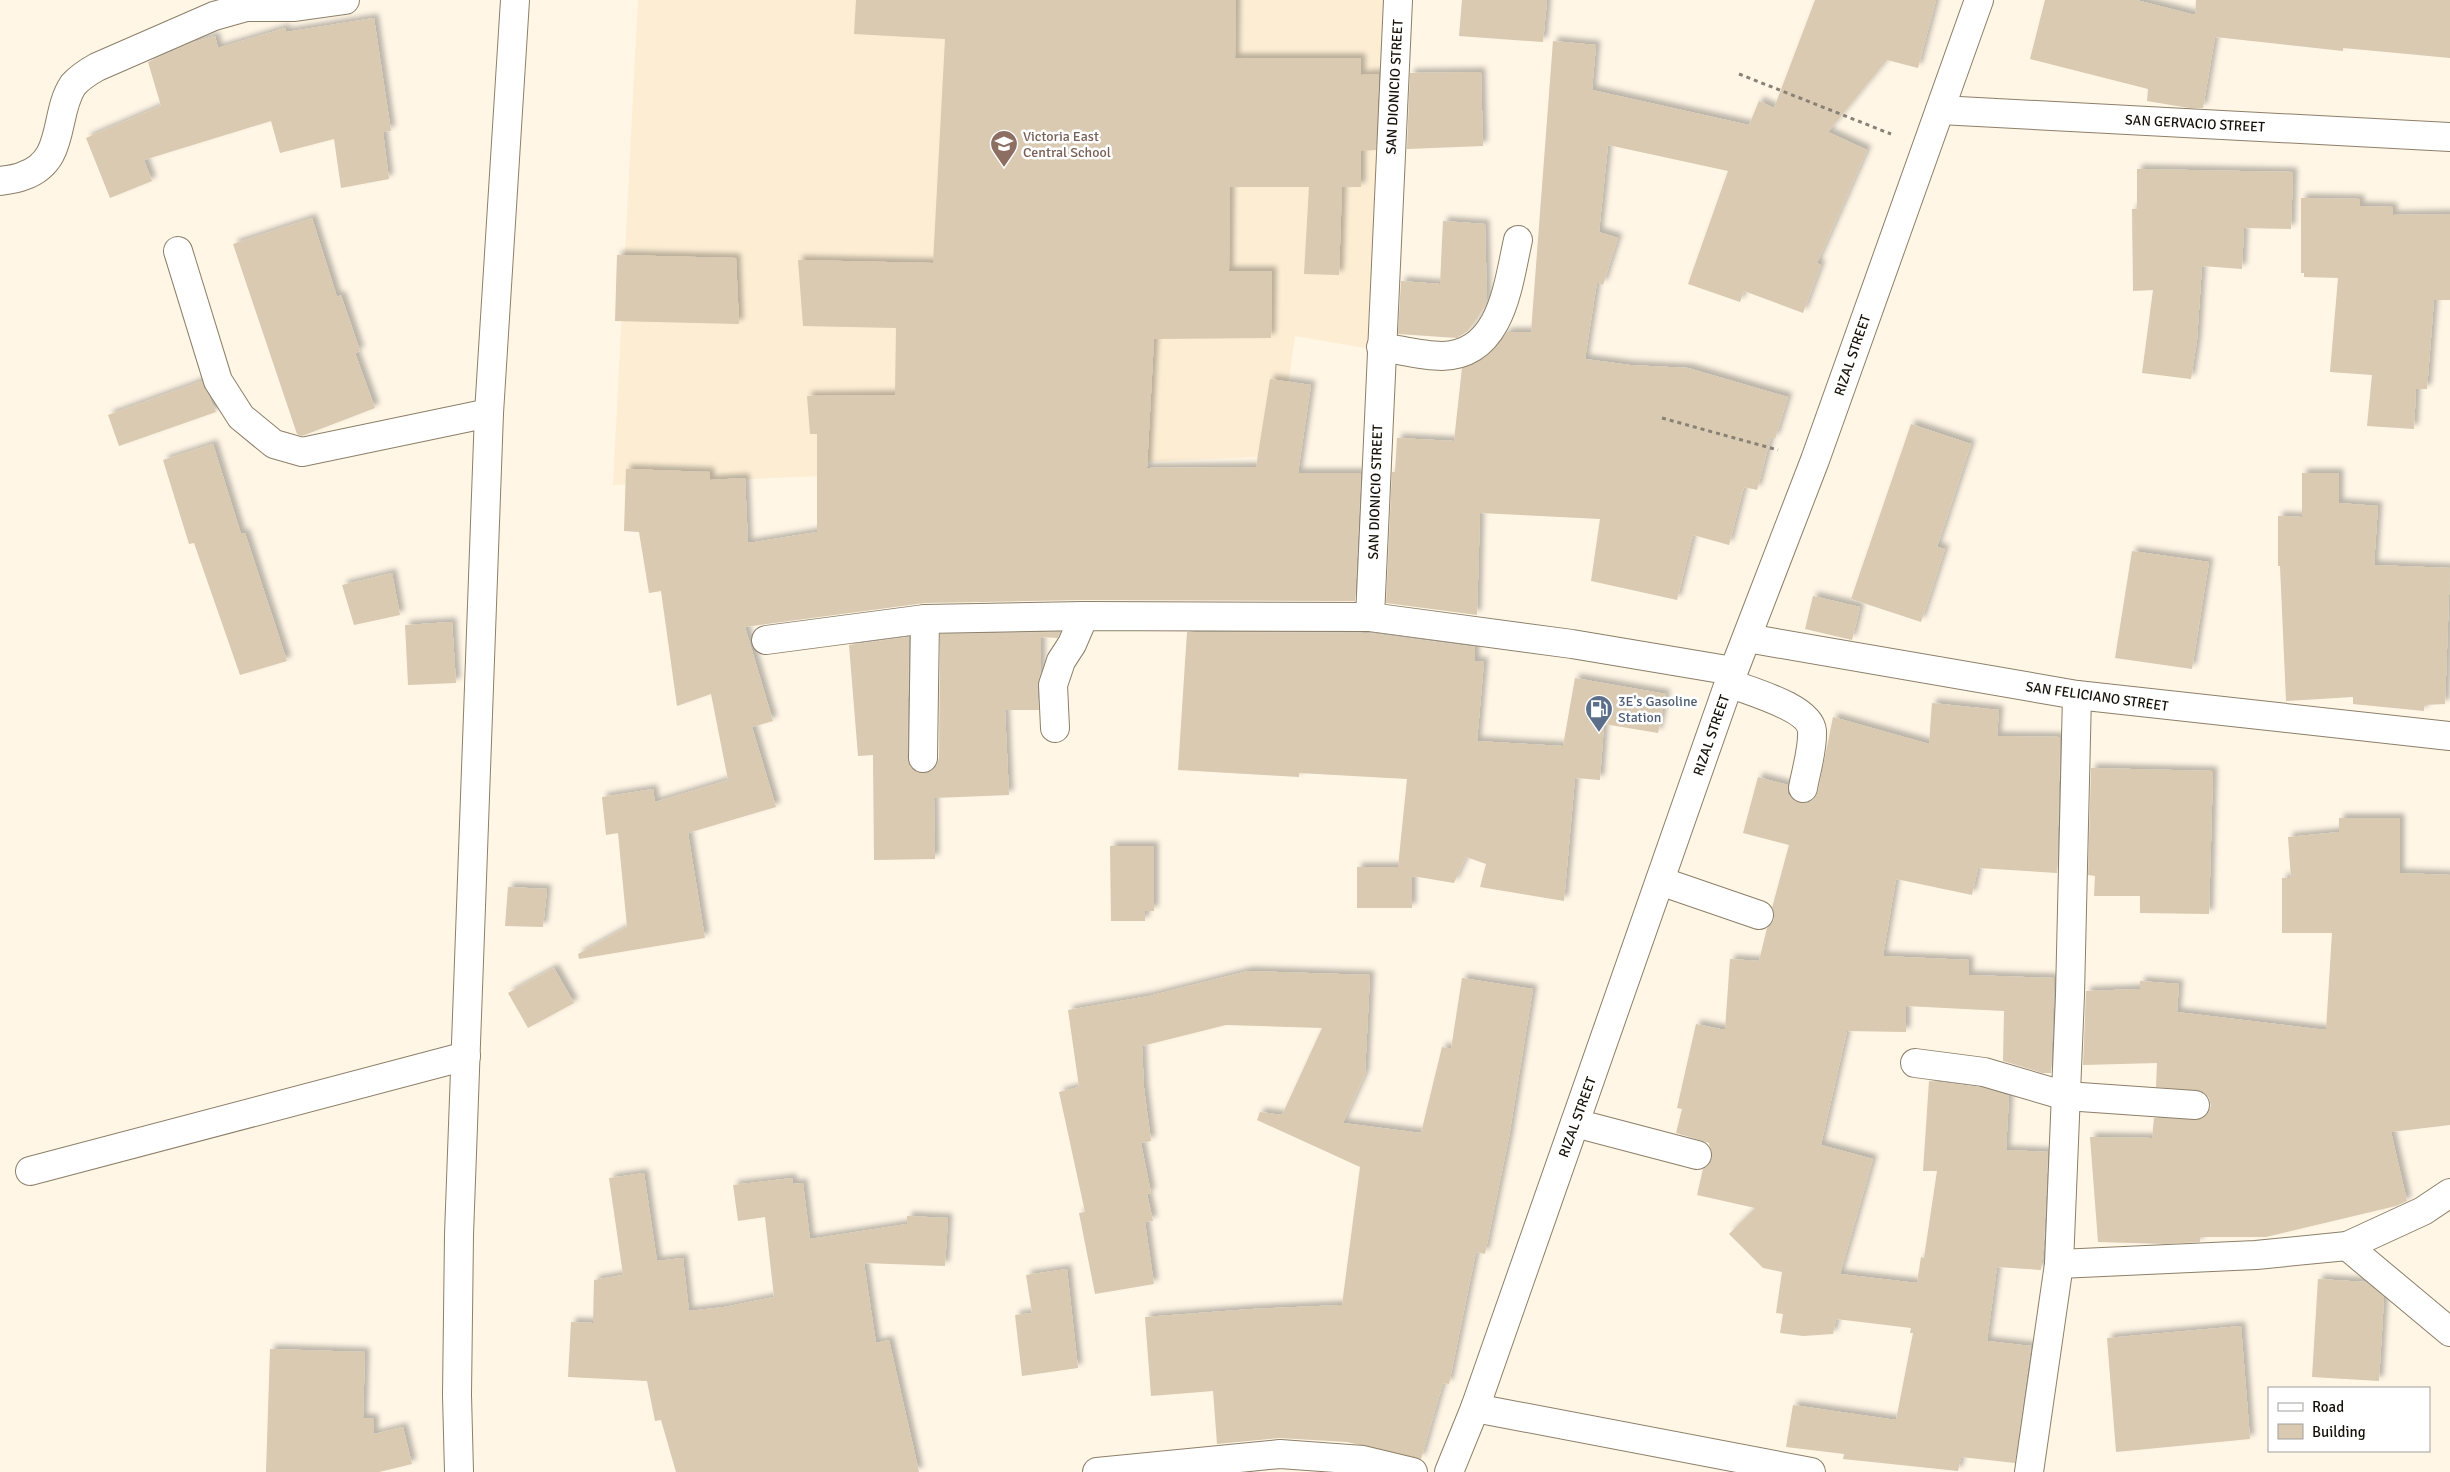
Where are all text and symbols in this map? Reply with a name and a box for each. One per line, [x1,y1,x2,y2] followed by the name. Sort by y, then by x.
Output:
[1382,19,1407,155] street label: SAN DIONICIO STREET
[2125,111,2265,136] street label: SAN GERVACIO STREET
[1023,128,1111,161] place label: Victoria East Central School
[989,129,1019,168] school or university icon: Victoria East Central School
[1831,312,1874,398] street label: RIZAL STREET
[1365,424,1386,560] street label: SAN DIONICIO STREET
[2025,678,2169,715] street label: SAN FELICIANO STREET
[1690,692,1733,778] street label: RIZAL STREET
[1618,693,1698,726] place label: 3E's Gasoline Station
[1584,694,1614,733] fuel station icon: 3E's Gasoline Station
[1555,1074,1600,1160] street label: RIZAL STREET
[2268,1387,2430,1452] legend
[2312,1398,2344,1416] text: Road
[2312,1423,2366,1441] text: Building

